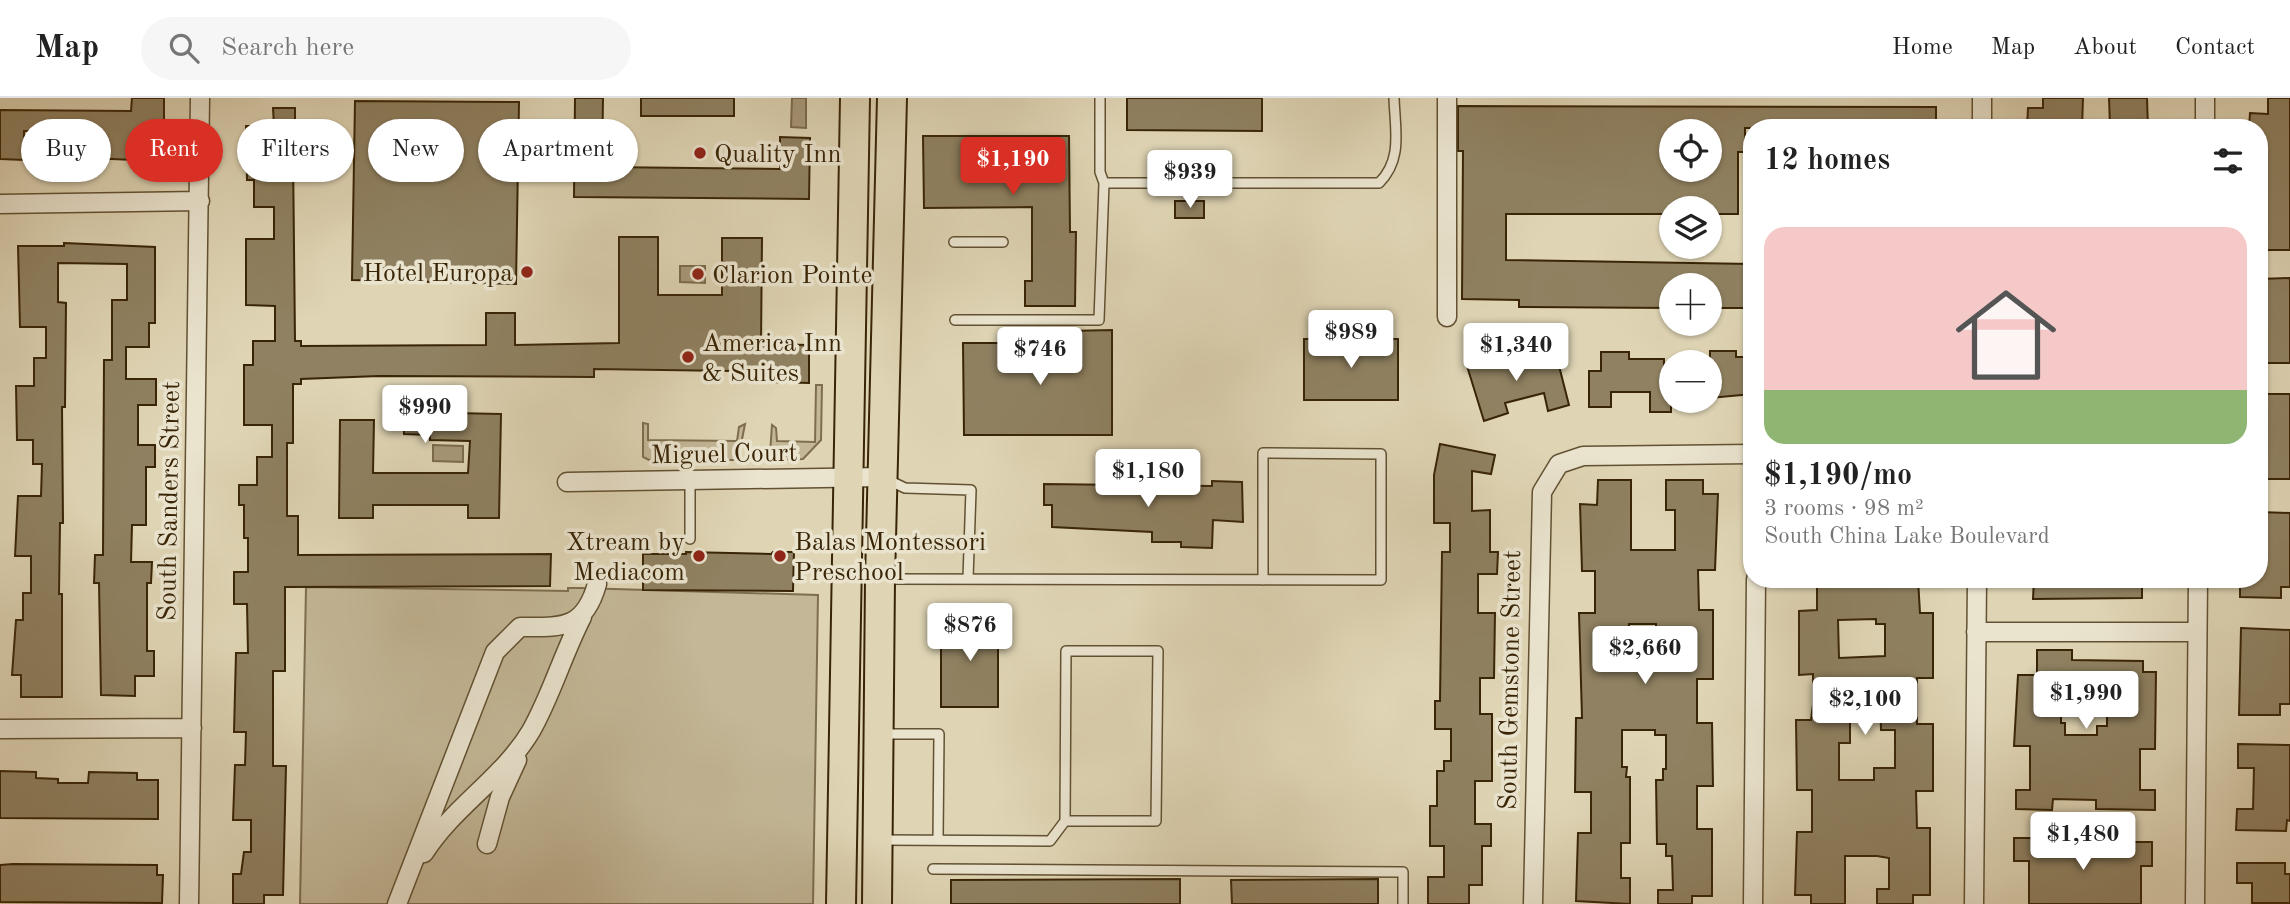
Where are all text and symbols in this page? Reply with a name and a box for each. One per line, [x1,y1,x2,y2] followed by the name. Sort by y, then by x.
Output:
[141,17,631,80] search box
[165,29,203,67] icon: search
[35,32,99,65] text: Map
[221,35,354,61] text: Search here
[1892,36,1953,60] text: Home
[1991,36,2035,60] text: Map
[2073,36,2137,60] text: About
[2175,36,2255,60] text: Contact
[21,119,111,182] chip: Buy
[125,119,223,182] chip: Rent
[237,119,354,182] chip: Filters
[368,119,464,182] chip: New
[478,119,638,182] chip: Apartment
[1659,119,1722,413] map controls
[1659,119,1722,182] button: locate
[956,138,1070,197] pin: $1,190
[714,142,841,168] place label: Quality Inn
[2209,142,2247,180] icon: filters
[692,145,708,161] marker: Quality Inn
[1764,146,1890,176] text: 12 homes
[976,148,1050,171] text: $1,190
[1149,150,1231,210] pin: $939
[1163,161,1217,184] text: $939
[1659,196,1722,259] button: layers
[363,261,513,287] place label: Hotel Europa
[712,263,873,289] place label: Clarion Pointe
[519,264,535,280] marker: Hotel Europa
[690,266,706,282] marker: Clarion Pointe
[1943,272,2069,398] icon: home
[1659,273,1722,336] button: +
[1310,310,1392,370] pin: $989
[1324,321,1378,344] text: $989
[1459,324,1573,383] pin: $1,340
[999,328,1081,387] pin: $746
[702,331,842,387] place label: America Inn & Suites
[1479,334,1553,357] text: $1,340
[1013,338,1067,361] text: $746
[680,349,696,365] marker: America Inn & Suites
[1659,350,1722,413] button: −
[155,381,185,621] street label: South Sanders Street
[384,386,466,445] pin: $990
[398,396,452,419] text: $990
[650,441,798,469] street label: Miguel Court
[1091,450,1205,509] pin: $1,180
[1111,460,1185,483] text: $1,180
[1764,461,1912,491] text: $1,190/mo
[1764,497,1924,520] text: 3 rooms · 98 m²
[1764,525,2050,548] text: South China Lake Boulevard
[566,530,685,586] place label: Xtream by Mediacom
[794,530,986,586] place label: Balas Montessori Preschool
[691,548,707,564] marker: Xtream by Mediacom
[772,548,788,564] marker: Balas Montessori Preschool
[1496,550,1526,810] street label: South Gemstone Street
[929,603,1011,663] pin: $876
[943,614,997,637] text: $876
[1588,626,1702,686] pin: $2,660
[1608,637,1682,660] text: $2,660
[2029,672,2143,731] pin: $1,990
[1808,678,1922,737] pin: $2,100
[2049,682,2123,705] text: $1,990
[1828,688,1902,711] text: $2,100
[2026,812,2140,872] pin: $1,480
[2046,823,2120,846] text: $1,480

